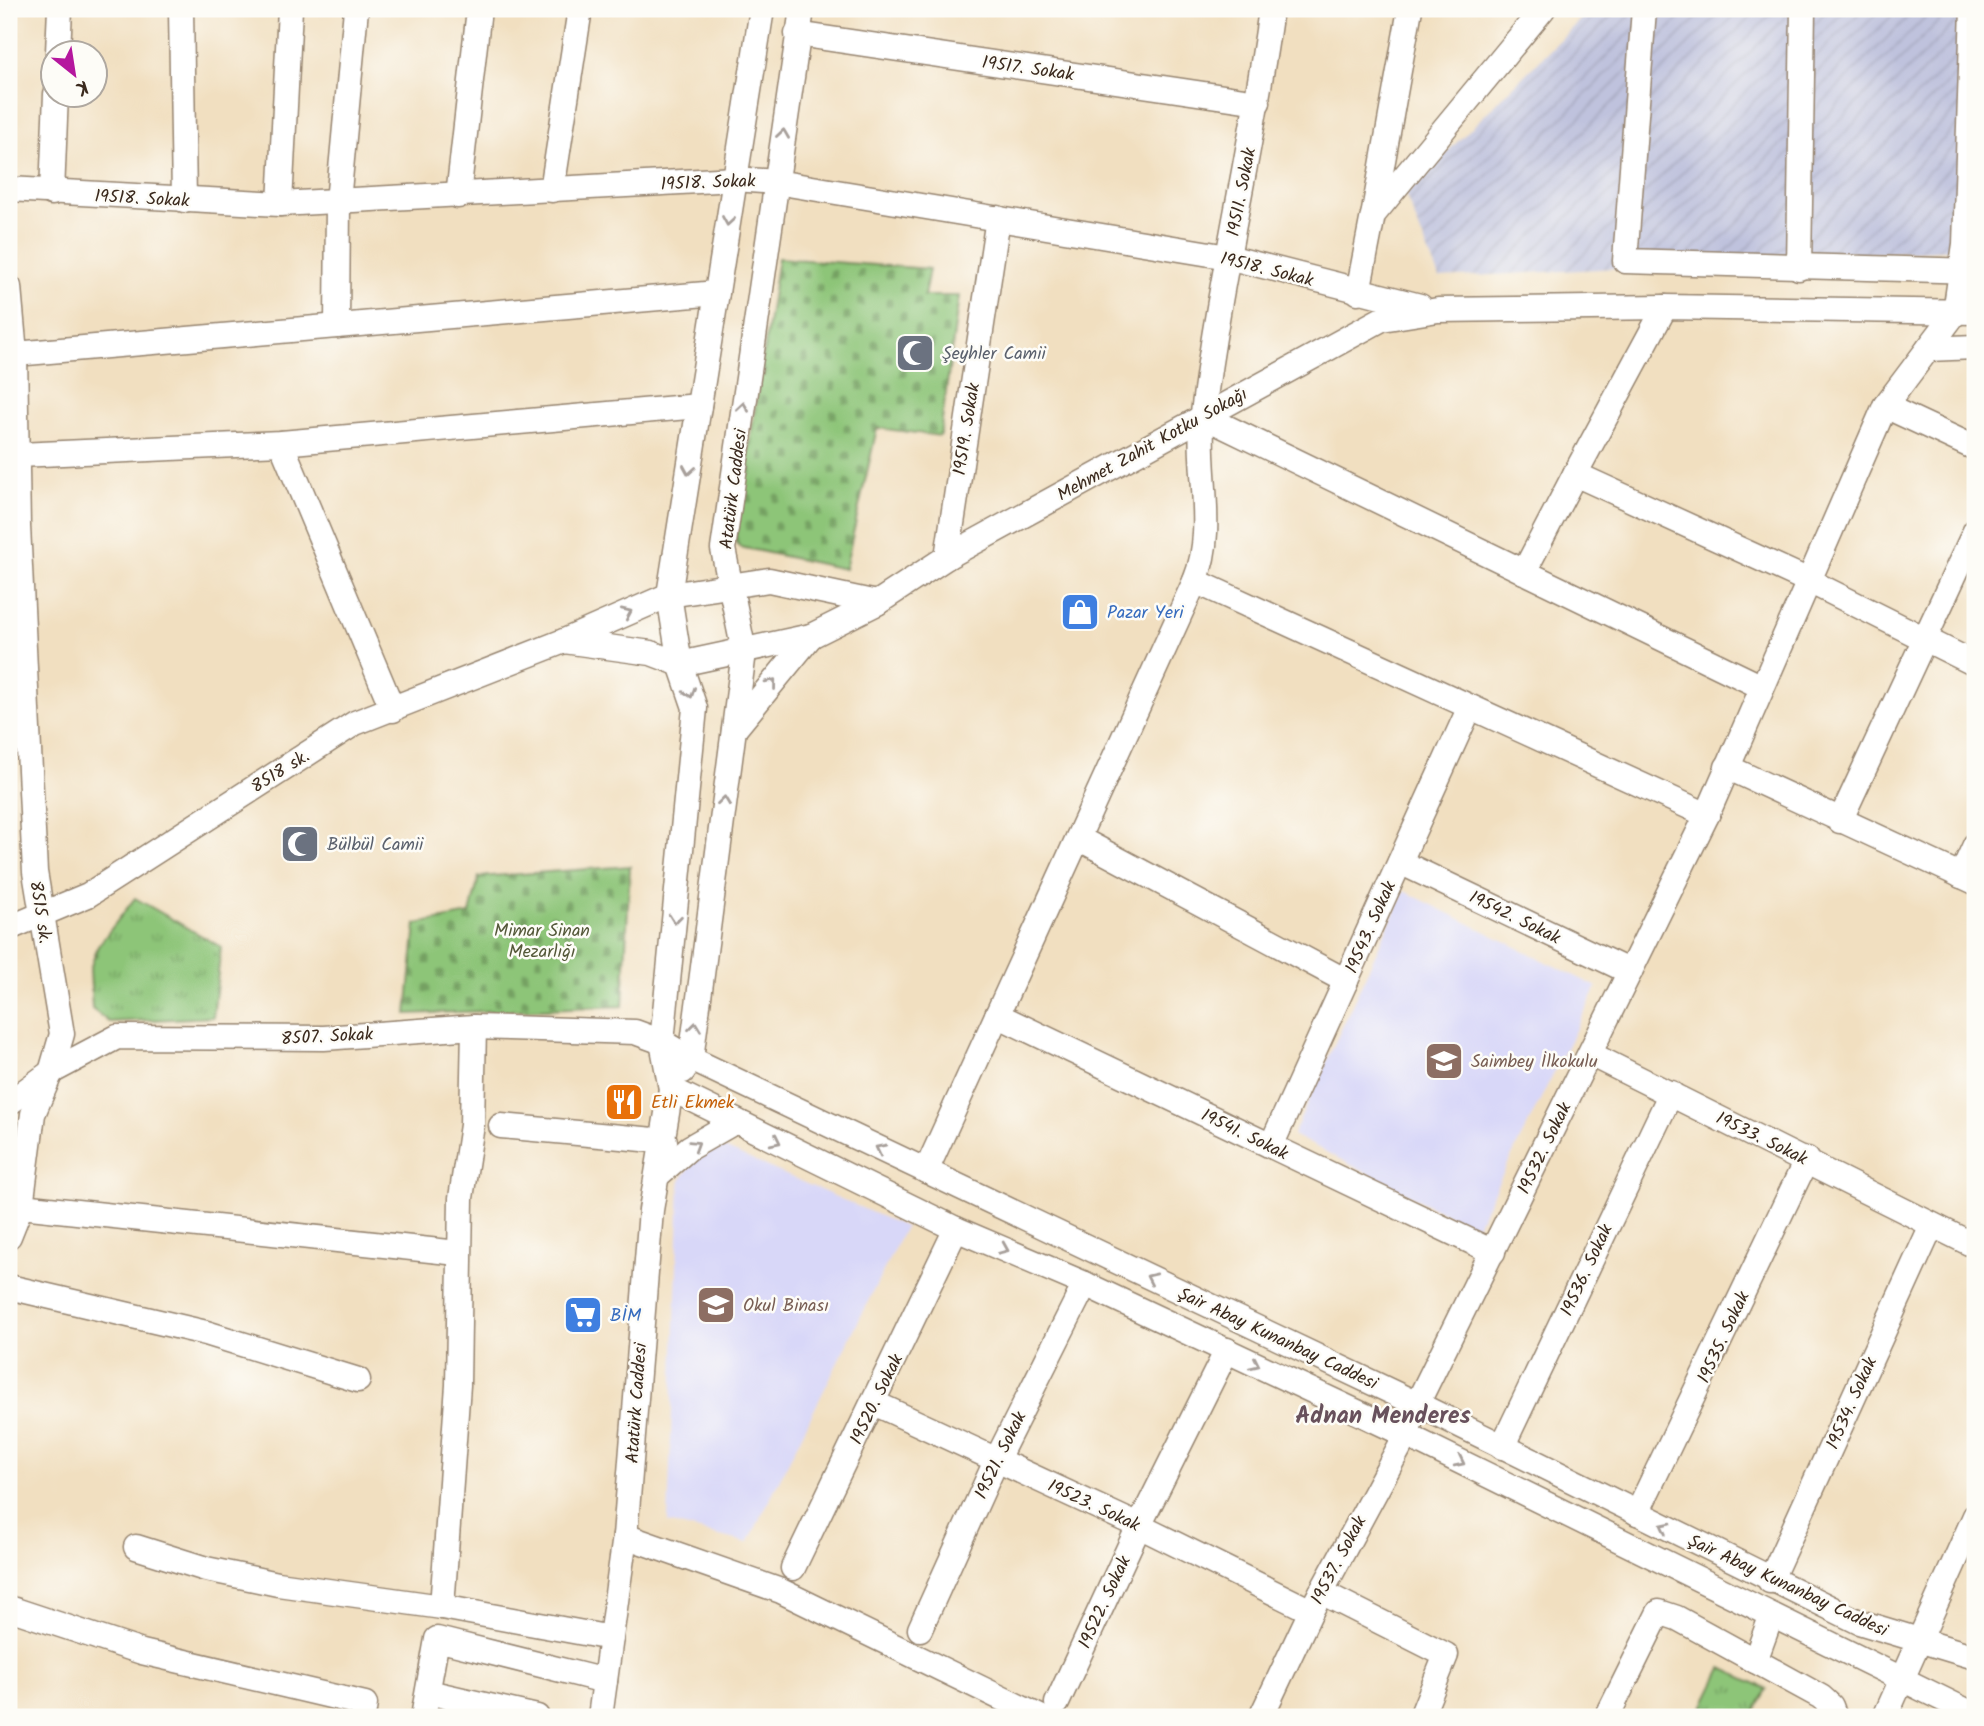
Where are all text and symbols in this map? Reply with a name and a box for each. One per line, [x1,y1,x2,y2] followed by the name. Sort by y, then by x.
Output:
[38,38,108,108] north arrow
[980,49,1076,90] street label: 19517. Sokak
[69,71,94,103] text: K
[775,128,790,139] one-way arrow
[1220,145,1265,239] street label: 19511. Sokak
[660,167,757,200] street label: 19518. Sokak
[94,183,191,216] street label: 19518. Sokak
[721,215,736,227] one-way arrow
[1217,245,1317,296] street label: 19518. Sokak
[894,332,936,374] mosque icon: Şeyhler Camii
[942,340,1046,369] place label: Şeyhler Camii
[946,380,989,477] street label: 19519. Sokak
[1052,381,1253,510] street label: Mehmet Zahit Kotku Sokağı
[736,401,751,413] one-way arrow
[713,427,756,551] street label: Atatürk Caddesi
[681,464,696,476] one-way arrow
[1059,591,1101,633] shop icon: Pazar Yeri
[1107,599,1184,628] place label: Pazar Yeri
[620,607,632,621] one-way arrow
[764,679,776,692] one-way arrow
[682,687,696,699] one-way arrow
[246,743,316,802] street label: 8518 sk.
[717,796,732,807] one-way arrow
[279,823,321,865] mosque icon: Bülbül Camii
[327,831,424,860] place label: Bülbül Camii
[1338,876,1405,979] street label: 19543. Sokak
[20,879,59,946] street label: 8515 sk.
[1463,884,1566,953] street label: 19542. Sokak
[667,913,682,925] one-way arrow
[494,917,590,967] park label: Mimar Sinan Mezarlığı
[280,1021,374,1054] street label: 8507. Sokak
[688,1021,703,1033] one-way arrow
[1423,1040,1465,1082] school or university icon: Saimbey İlkokulu
[1471,1048,1598,1077] place label: Saimbey İlkokulu
[603,1081,645,1123] restaurant icon: Etli Ekmek
[651,1089,735,1118] place label: Etli Ekmek
[1511,1097,1580,1200] street label: 19532. Sokak
[1196,1102,1294,1169] street label: 19541. Sokak
[1710,1105,1813,1174] street label: 19533. Sokak
[769,1132,781,1146] one-way arrow
[687,1141,700,1154] one-way arrow
[875,1143,887,1157] one-way arrow
[1553,1219,1622,1322] street label: 19536. Sokak
[996,1241,1009,1255] one-way arrow
[1146,1273,1159,1287] one-way arrow
[1173,1280,1383,1399] street label: Şair Abay Kunanbay Caddesi
[695,1284,737,1326] school or university icon: Okul Binası
[1690,1286,1759,1388] street label: 19535. Sokak
[743,1292,829,1321] place label: Okul Binası
[562,1294,604,1336] supermarket icon: BİM
[610,1302,642,1331] place label: BİM
[619,1341,656,1464] street label: Atatürk Caddesi
[843,1349,912,1450] street label: 19520. Sokak
[1819,1352,1886,1455] street label: 19534. Sokak
[1248,1356,1260,1370] one-way arrow
[1295,1397,1471,1436] district label: Adnan Menderes
[968,1406,1035,1505] street label: 19521. Sokak
[1453,1454,1465,1468] one-way arrow
[1042,1472,1145,1541] street label: 19523. Sokak
[1304,1510,1375,1610] street label: 19537. Sokak
[1660,1522,1672,1536] one-way arrow
[1683,1527,1893,1646] street label: Şair Abay Kunanbay Caddesi
[1071,1551,1140,1654] street label: 19522. Sokak

